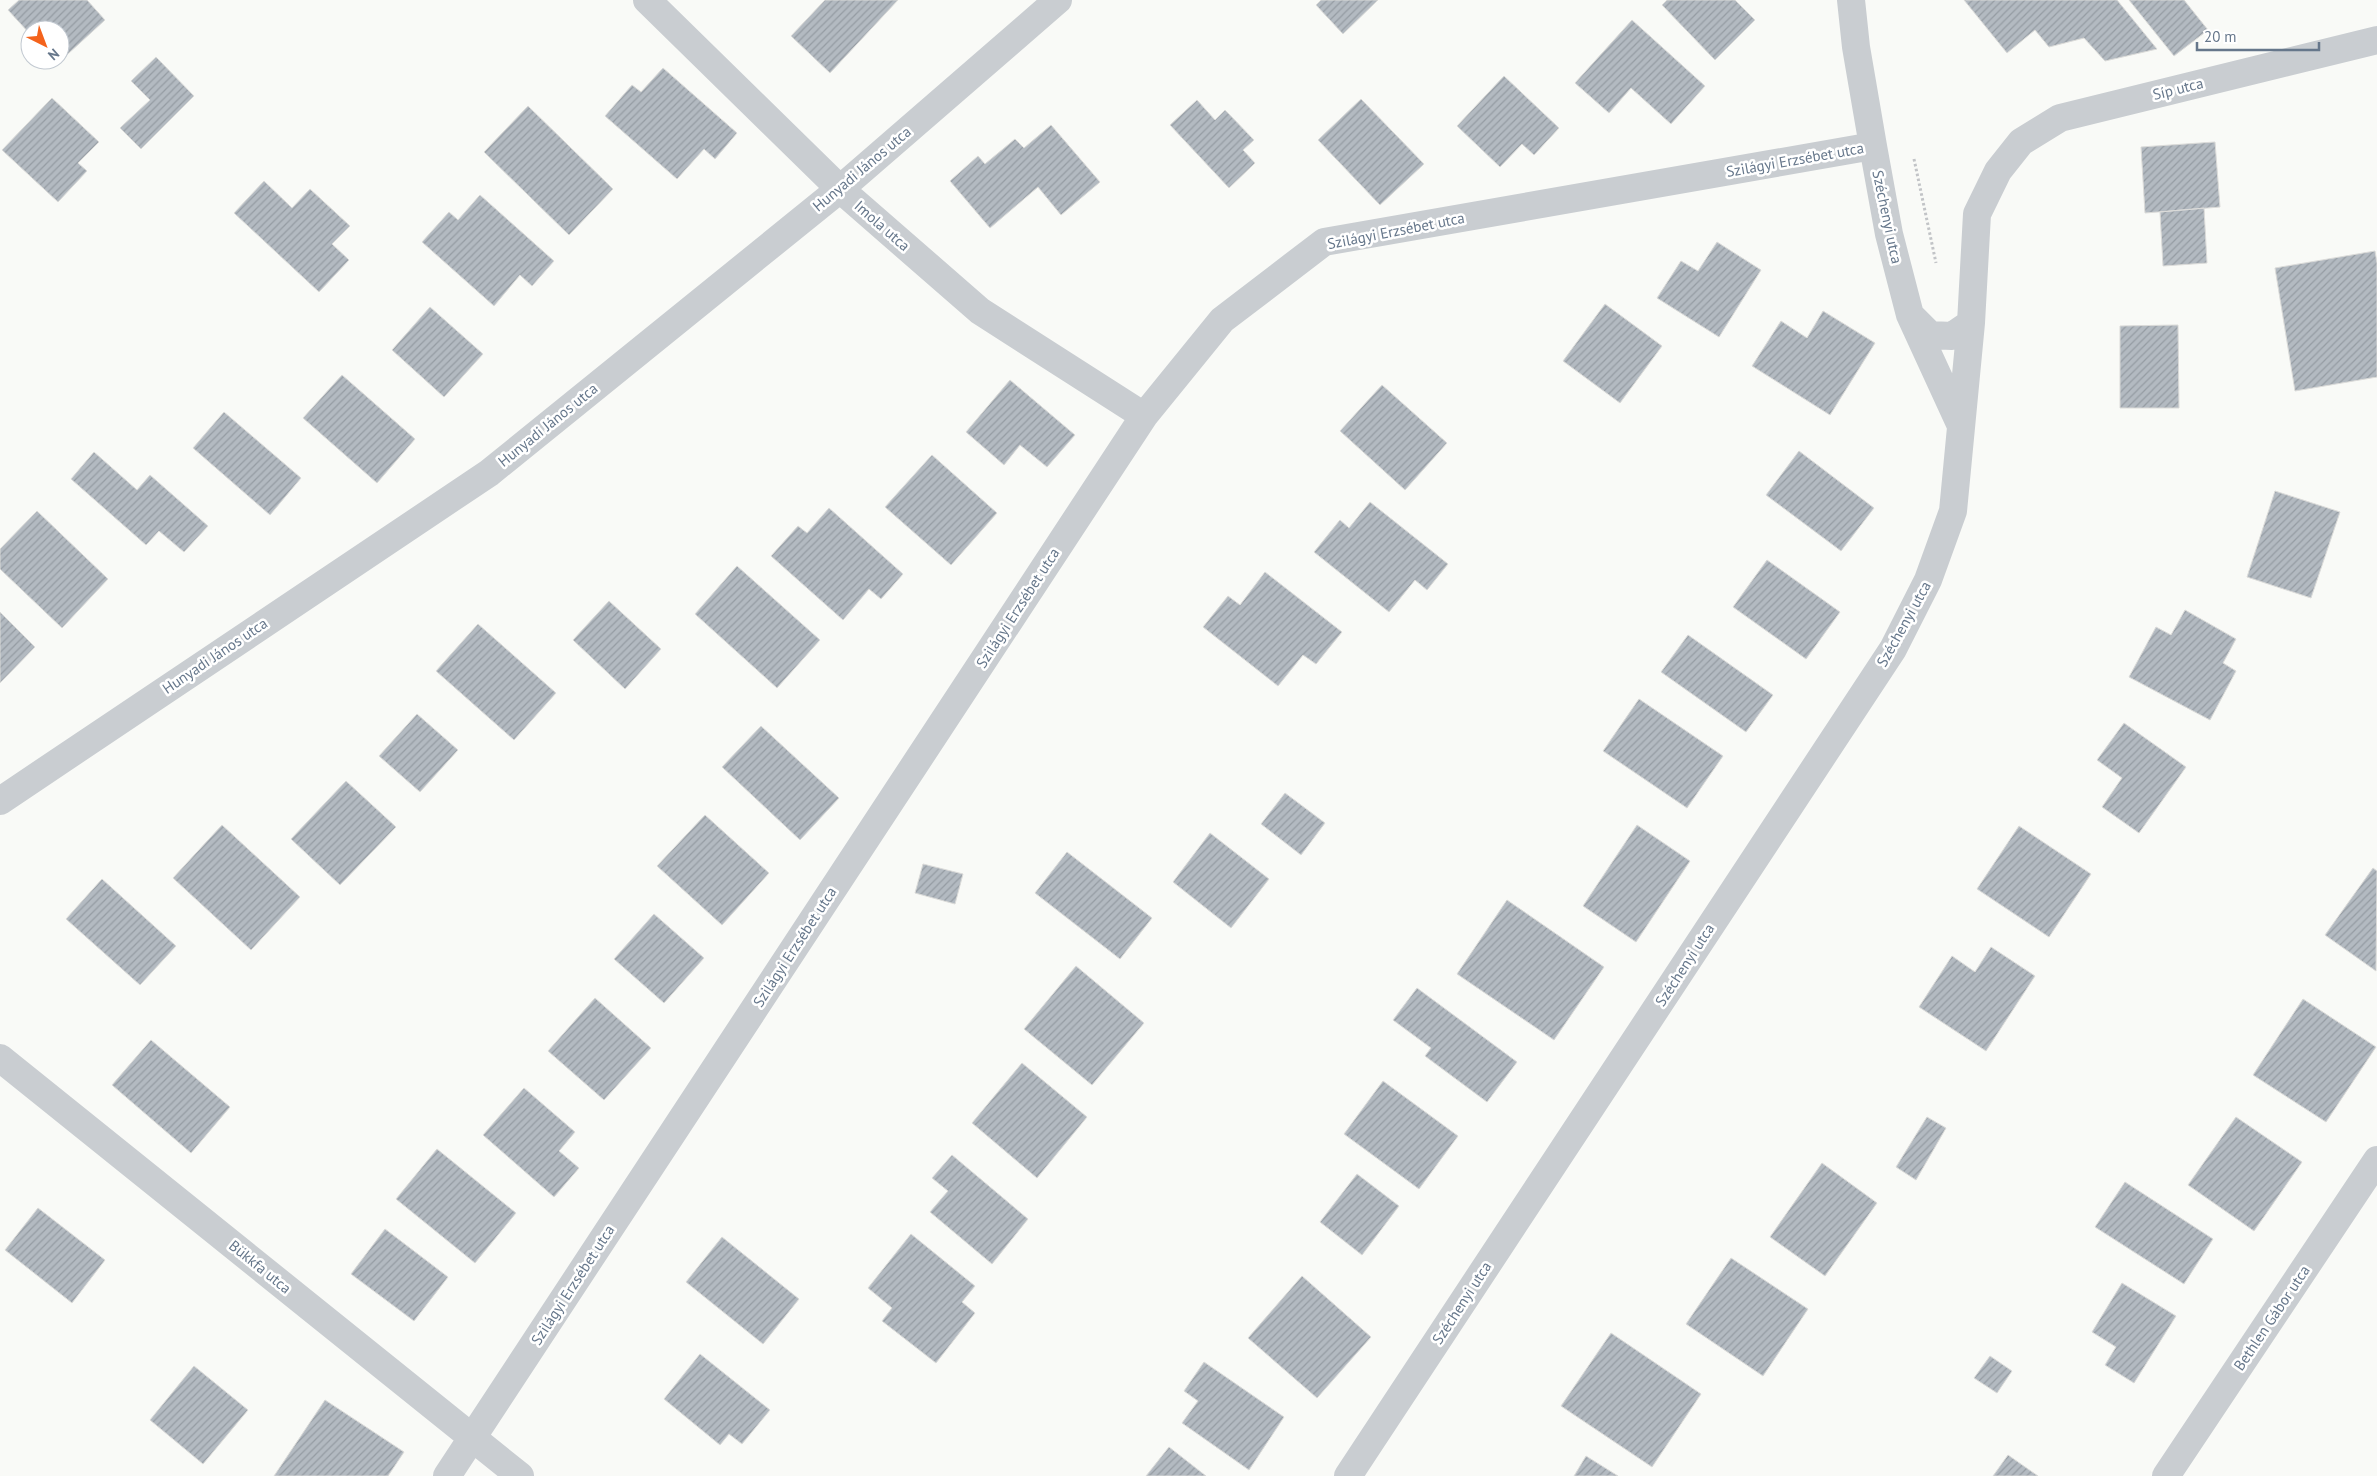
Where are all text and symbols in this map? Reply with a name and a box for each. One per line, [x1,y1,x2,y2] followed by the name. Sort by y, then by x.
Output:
[20,20,70,70] north arrow
[2197,20,2320,52] scale bar
[2204,27,2237,46] text: 20 m
[44,45,63,64] text: N
[2151,73,2205,104] street label: Síp utca
[809,122,915,215] street label: Hunyadi János utca
[1725,138,1865,181] street label: Szilágyi Erzsébet utca
[1868,169,1907,265] street label: Széchenyi utca
[851,196,914,255] street label: Imola utca
[1326,208,1466,253] street label: Szilágyi Erzsébet utca
[494,379,601,471] street label: Hunyadi János utca
[972,544,1064,671] street label: Szilágyi Erzsébet utca
[1872,578,1935,670] street label: Széchenyi utca
[159,613,271,698] street label: Hunyadi János utca
[749,883,841,1010] street label: Szilágyi Erzsébet utca
[1651,920,1718,1010] street label: Széchenyi utca
[527,1221,619,1348] street label: Szilágyi Erzsébet utca
[225,1236,295,1297] street label: Bükkfa utca
[1428,1258,1495,1348] street label: Széchenyi utca
[2229,1261,2314,1374] street label: Bethlen Gábor utca

